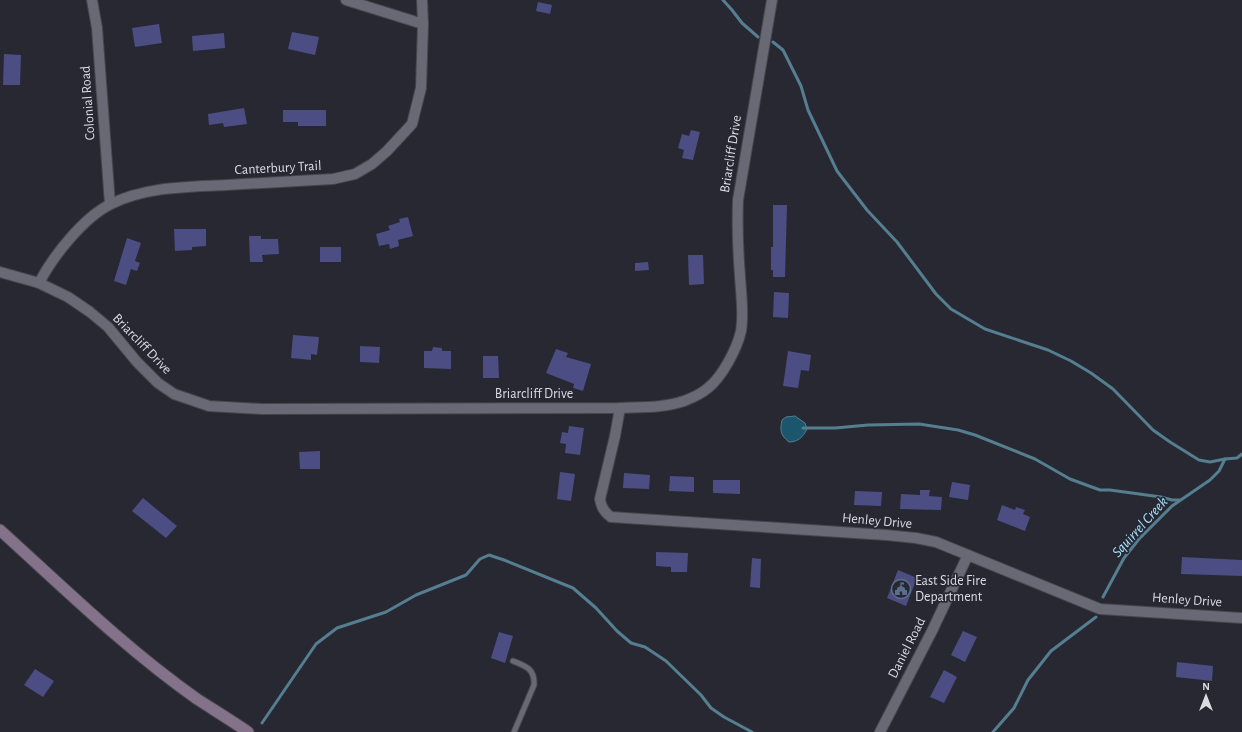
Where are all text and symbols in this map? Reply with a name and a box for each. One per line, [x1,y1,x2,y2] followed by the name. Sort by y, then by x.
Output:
[78,65,98,141] street label: Colonial Road
[718,114,744,194] street label: Briarcliff Drive
[234,159,322,177] street label: Canterbury Trail
[110,311,174,377] street label: Briarcliff Drive
[495,387,573,401] street label: Briarcliff Drive
[1109,494,1171,560] water label: Squirrel Creek
[841,511,913,531] street label: Henley Drive
[915,574,986,604] place label: East Side Fire Department
[890,578,912,600] public building icon: East Side Fire Department
[1151,591,1223,609] street label: Henley Drive
[886,615,928,681] street label: Daniel Road
[1186,676,1226,716] north arrow
[1202,681,1210,692] text: N

